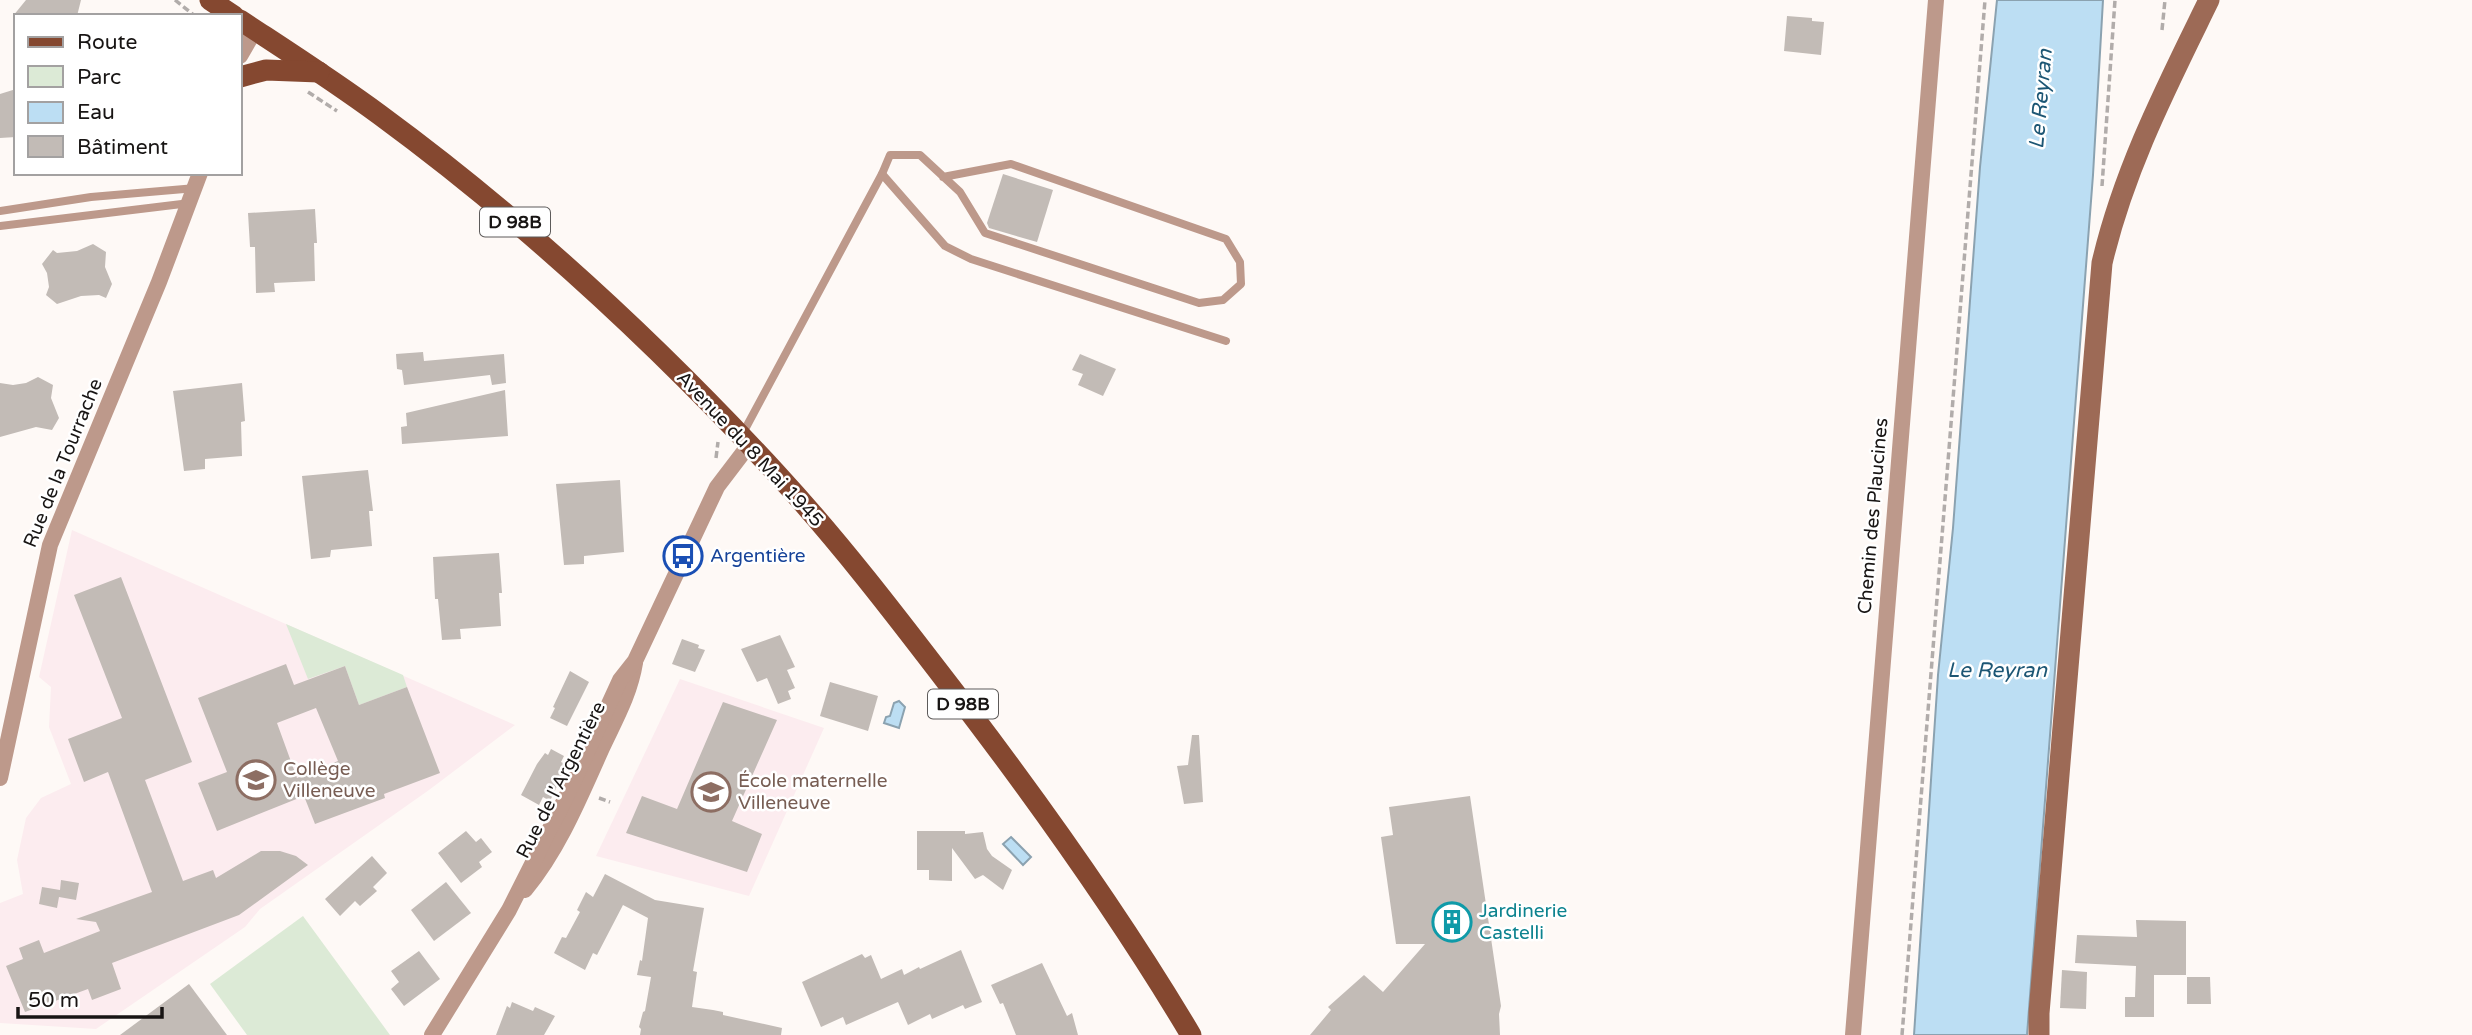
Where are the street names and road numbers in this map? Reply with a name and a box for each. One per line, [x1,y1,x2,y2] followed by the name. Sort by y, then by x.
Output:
[480,208,550,236] road number: D 98B
[672,367,828,531] street label: Avenue du 8 Mai 1945
[19,375,107,551] street label: Rue de la Tourrache
[1853,417,1893,615] street label: Chemin des Plaucines
[928,690,998,718] road number: D 98B
[512,698,610,862] street label: Rue de l'Argentière

